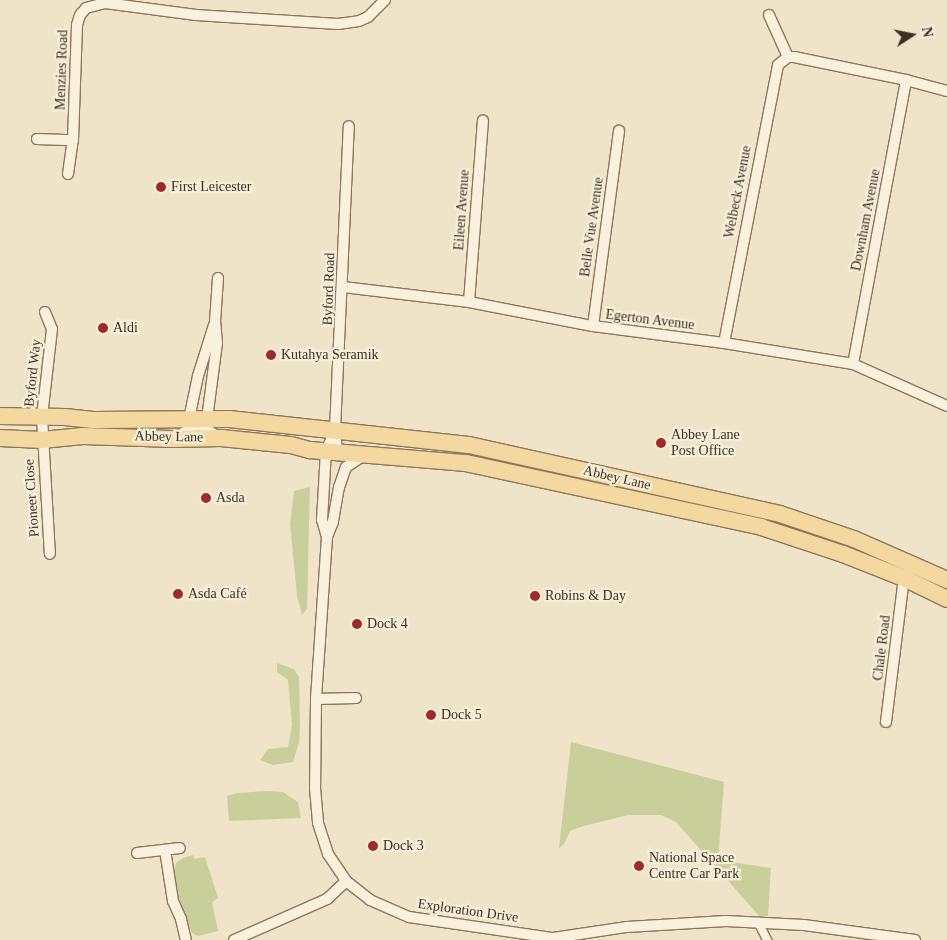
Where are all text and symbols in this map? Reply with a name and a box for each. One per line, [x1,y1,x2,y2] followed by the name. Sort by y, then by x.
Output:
[887,10,937,60] north arrow
[919,26,936,38] text: N
[52,29,72,111] street label: Menzies Road
[721,144,755,240] street label: Welbeck Avenue
[848,167,884,273] street label: Downham Avenue
[451,169,473,251] street label: Eileen Avenue
[577,176,607,278] street label: Belle Vue Avenue
[171,179,251,195] place label: First Leicester
[155,181,167,193] marker: First Leicester
[319,252,339,326] street label: Byford Road
[604,306,696,334] street label: Egerton Avenue
[113,320,138,336] place label: Aldi
[97,322,109,334] marker: Aldi
[21,338,45,408] street label: Byford Way
[281,347,379,363] place label: Kutahya Seramik
[265,349,277,361] marker: Kutahya Seramik
[671,427,740,460] place label: Abbey Lane Post Office
[134,428,204,446] street label: Abbey Lane
[655,437,667,449] marker: Abbey Lane Post Office
[21,458,43,538] street label: Pioneer Close
[582,462,652,494] street label: Abbey Lane
[216,490,245,506] place label: Asda
[200,492,212,504] marker: Asda
[188,586,247,602] place label: Asda Café
[172,588,184,600] marker: Asda Café
[545,588,626,604] place label: Robins & Day
[529,590,541,602] marker: Robins & Day
[870,614,894,682] street label: Chale Road
[367,616,408,632] place label: Dock 4
[351,618,363,630] marker: Dock 4
[441,707,482,723] place label: Dock 5
[425,709,437,721] marker: Dock 5
[383,838,424,854] place label: Dock 3
[367,840,379,852] marker: Dock 3
[649,850,739,882] place label: National Space Centre Car Park
[633,860,645,872] marker: National Space Centre Car Park
[417,896,519,926] street label: Exploration Drive

